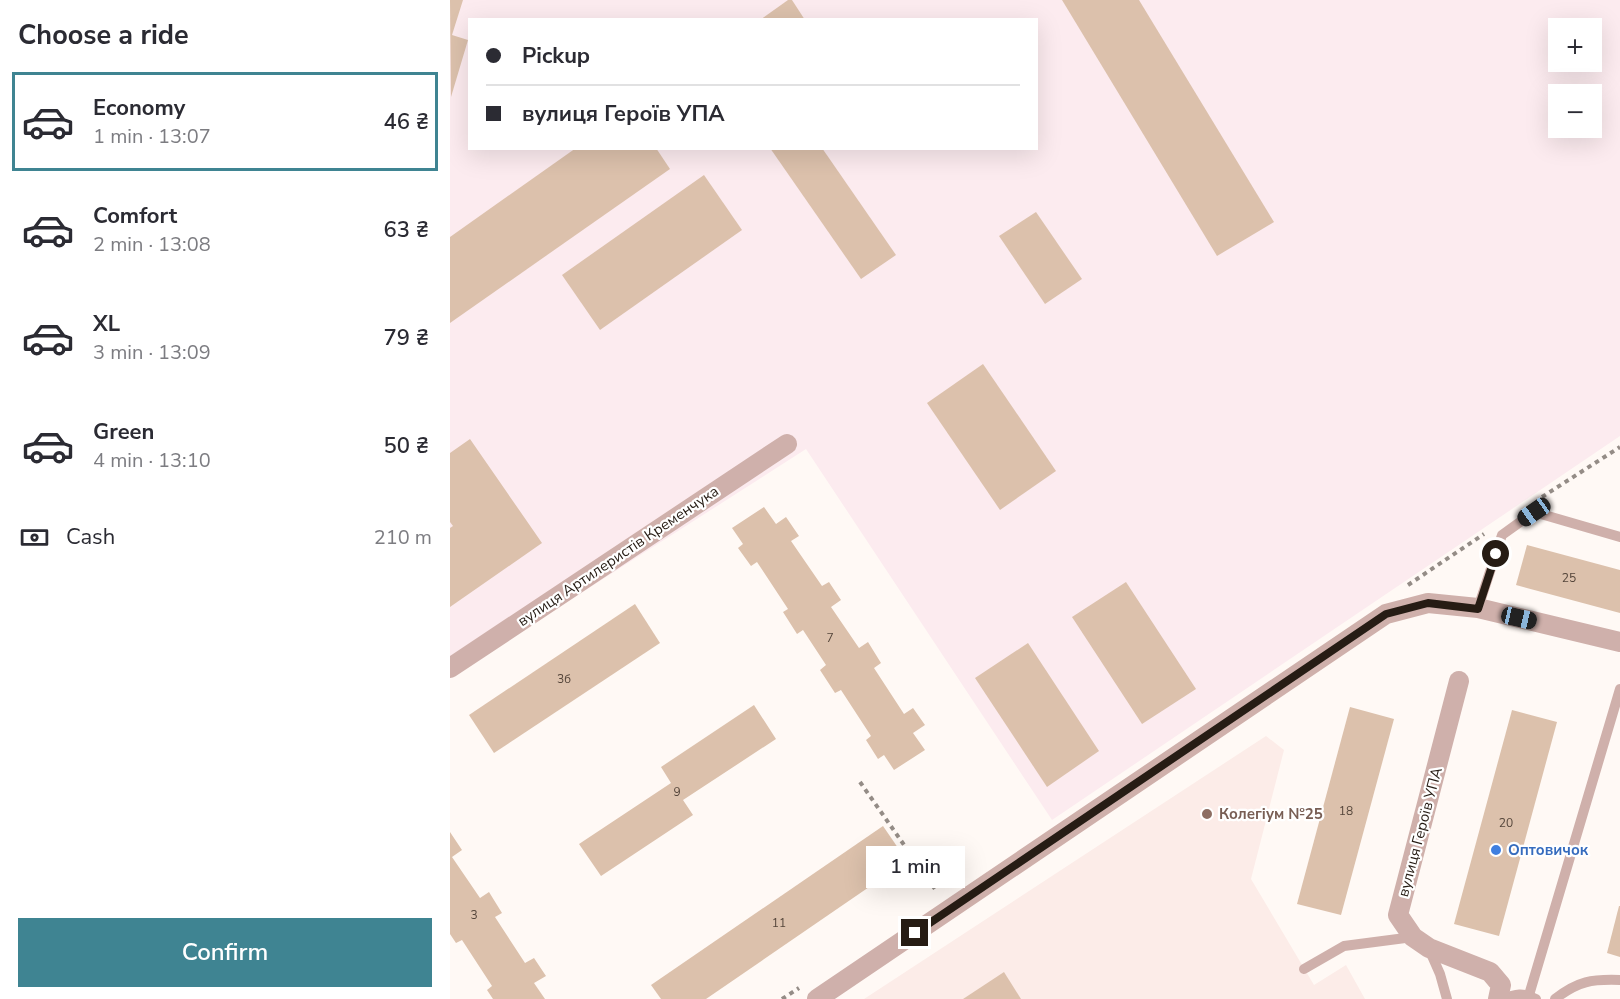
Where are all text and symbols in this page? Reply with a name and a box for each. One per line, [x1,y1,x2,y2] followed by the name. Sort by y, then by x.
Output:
[18,17,189,54] text: Choose a ride
[1548,18,1602,138] map controls
[1548,18,1602,72] button: +
[522,41,590,71] text: Pickup
[1548,84,1602,138] button: −
[93,93,185,123] text: Economy
[21,95,75,149] icon: car
[522,99,725,129] text: вулиця Героїв УПА
[384,107,429,137] text: 46 ₴
[93,123,211,150] text: 1 min · 13:07
[93,201,177,231] text: Comfort
[21,203,75,257] icon: car
[384,215,429,245] text: 63 ₴
[93,231,211,258] text: 2 min · 13:08
[93,309,120,339] text: XL
[21,311,75,365] icon: car
[384,323,429,353] text: 79 ₴
[93,339,211,366] text: 3 min · 13:09
[93,417,154,447] text: Green
[21,419,75,473] icon: car
[384,431,429,461] text: 50 ₴
[93,447,211,474] text: 4 min · 13:10
[514,481,722,631] street label: вулиця Артилеристів Кременчука
[1514,494,1554,530] car
[18,521,51,554] icon: cash
[66,522,115,552] text: Cash
[374,524,432,551] text: 210 m
[1482,540,1509,567] route start
[1562,570,1576,586] house number: 25
[1499,605,1539,631] car
[826,630,834,646] house number: 7
[557,671,571,687] house number: 3б
[1393,765,1447,899] street label: вулиця Героїв УПА
[673,784,681,800] house number: 9
[1339,803,1353,819] house number: 18
[1219,804,1323,824] place label: Колегіум №25
[1200,807,1214,821] marker: Колегіум №25
[1499,815,1513,831] house number: 20
[1508,840,1589,860] place label: Оптовичок
[1489,843,1503,857] marker: Оптовичок
[866,846,964,888] callout: 1 min
[890,853,941,880] text: 1 min
[470,907,478,923] house number: 3
[772,915,786,931] house number: 11
[18,918,432,987] button: Confirm
[901,919,928,946] route end

